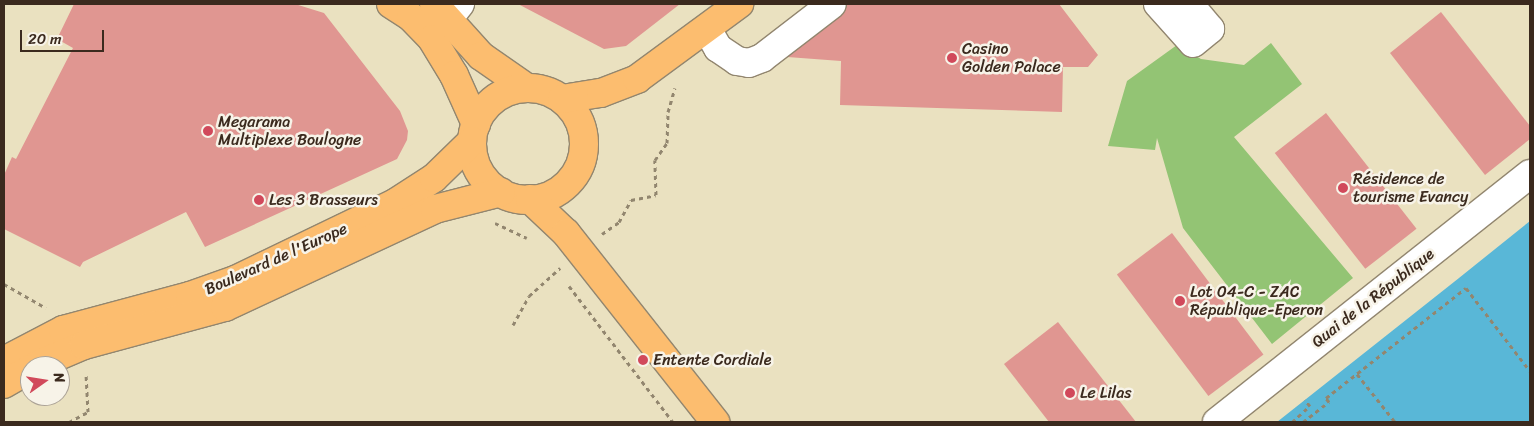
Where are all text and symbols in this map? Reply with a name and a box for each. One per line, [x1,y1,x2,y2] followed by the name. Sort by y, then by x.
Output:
[22,20,106,52] scale bar
[28,26,62,52] text: 20 m
[962,39,1060,77] place label: Casino Golden Palace
[946,52,958,64] marker: Casino Golden Palace
[218,112,361,150] place label: Megarama Multiplexe Boulogne
[202,125,214,137] marker: Megarama Multiplexe Boulogne
[1353,169,1468,207] place label: Résidence de tourisme Evancy
[1337,182,1349,194] marker: Résidence de tourisme Evancy
[269,190,378,210] place label: Les 3 Brasseurs
[253,194,265,206] marker: Les 3 Brasseurs
[202,219,350,299] street label: Boulevard de l'Europe
[1308,244,1438,352] street label: Quai de la République
[1190,282,1323,320] place label: Lot 04-C - ZAC République-Eperon
[1174,295,1186,307] marker: Lot 04-C - ZAC République-Eperon
[653,350,772,370] place label: Entente Cordiale
[637,354,649,366] marker: Entente Cordiale
[20,356,70,406] north arrow
[46,370,72,385] text: N
[1080,383,1132,403] place label: Le Lilas
[1064,387,1076,399] marker: Le Lilas

